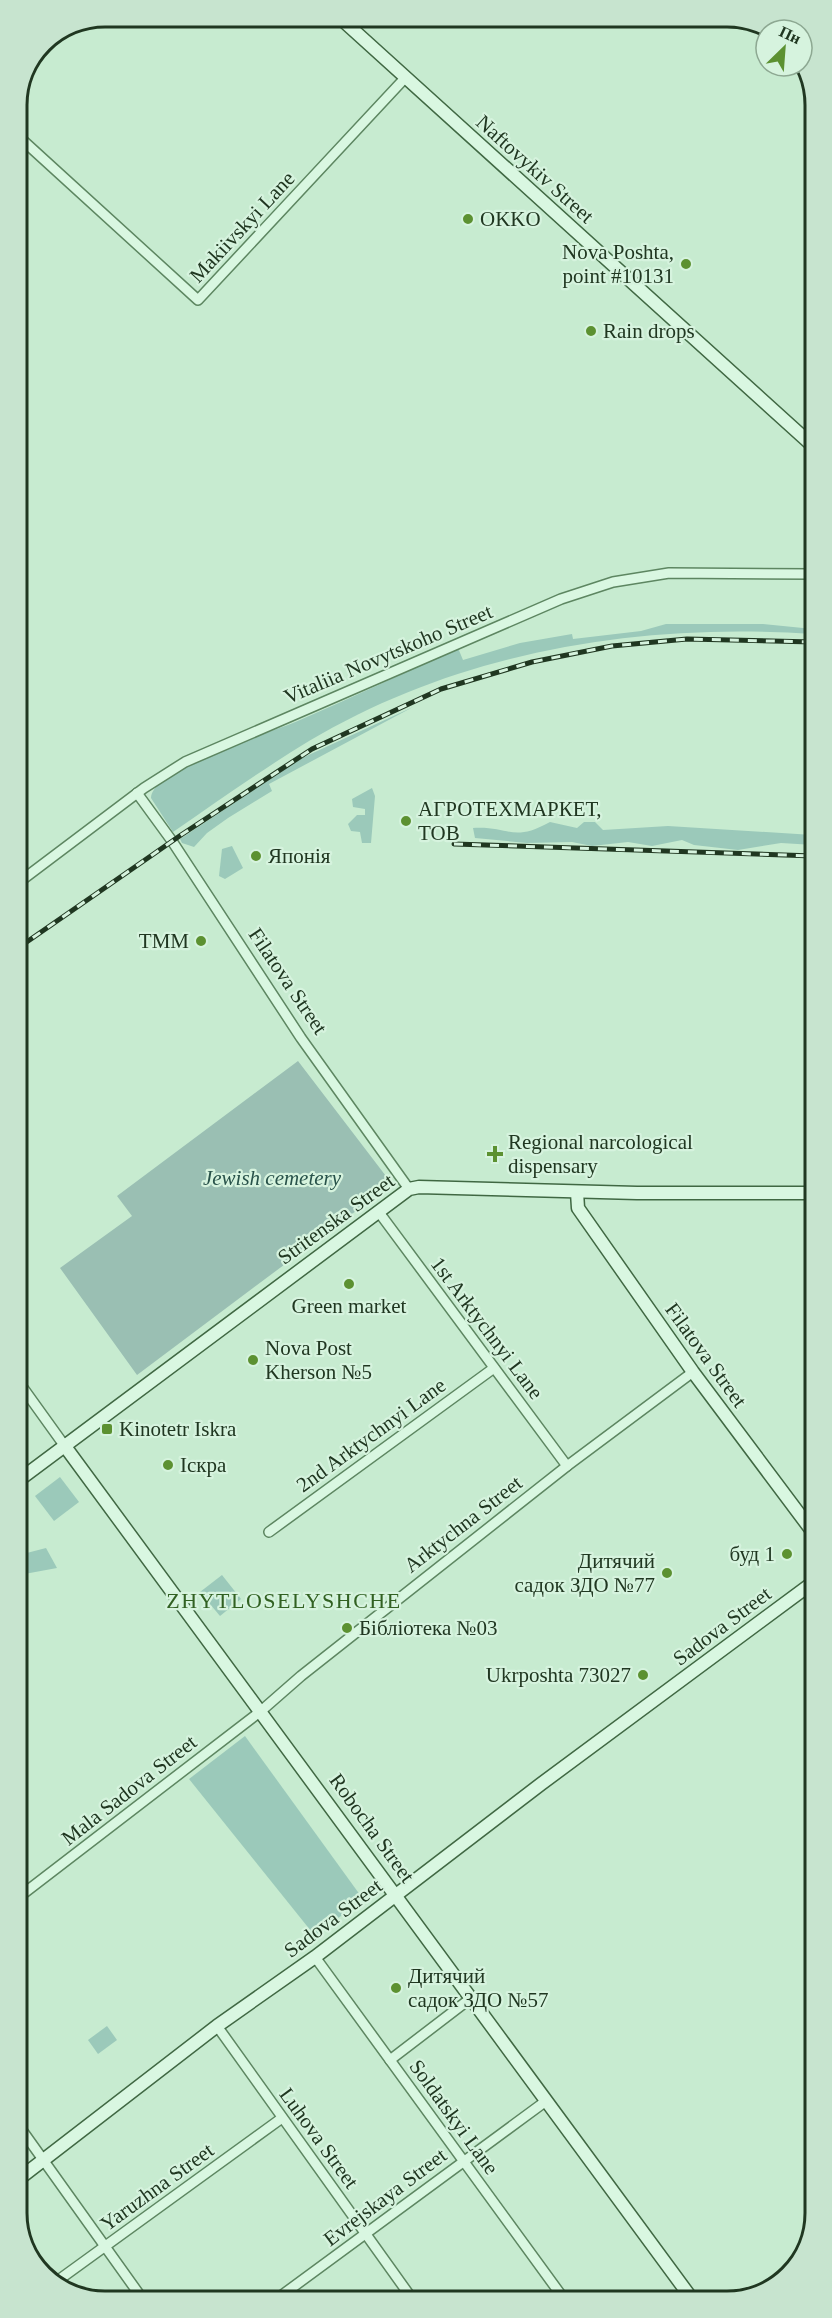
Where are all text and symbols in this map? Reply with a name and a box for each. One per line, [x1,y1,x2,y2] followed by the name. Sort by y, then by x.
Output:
[754,18,814,78] north arrow
[777,23,804,47] text: Пн
[471,110,599,228] street label: Naftovykiv Street
[184,167,300,287] street label: Makiivskyi Lane
[480,207,541,231] place label: OKKO
[461,212,475,226] marker: OKKO
[562,240,674,288] place label: Nova Poshta, point #10131
[679,257,693,271] marker: Nova Poshta, point #10131
[603,319,695,343] place label: Rain drops
[584,324,598,338] marker: Rain drops
[280,599,496,709] street label: Vitaliia Novytskoho Street
[418,797,602,845] place label: АГРОТЕХМАРКЕТ, ТОВ
[399,814,413,828] marker: АГРОТЕХМАРКЕТ, ТОВ
[268,844,331,868] place label: Японія
[249,849,263,863] marker: Японія
[244,923,332,1039] street label: Filatova Street
[139,929,189,953] place label: TMM
[194,934,208,948] marker: TMM
[508,1130,693,1178] place label: Regional narcological dispensary
[486,1145,504,1163] marker: Regional narcological dispensary
[203,1166,342,1190] park label: Jewish cemetery
[273,1169,399,1269] street label: Stritenska Street
[426,1252,548,1404] street label: 1st Arktychnyi Lane
[342,1277,356,1291] marker: Green market
[292,1294,407,1318] place label: Green market
[660,1298,752,1412] street label: Filatova Street
[265,1336,372,1384] place label: Nova Post Kherson №5
[246,1353,260,1367] marker: Nova Post Kherson №5
[292,1373,450,1497] street label: 2nd Arktychnyi Lane
[119,1417,237,1441] place label: Kinotetr Iskra
[100,1422,114,1436] marker: Kinotetr Iskra
[180,1453,227,1477] place label: Іскра
[161,1458,175,1472] marker: Іскра
[399,1470,527,1577] street label: Arktychna Street
[730,1542,775,1566] place label: буд 1
[780,1547,794,1561] marker: буд 1
[514,1549,655,1597] place label: Дитячий садок ЗДО №77
[660,1566,674,1580] marker: Дитячий садок ЗДО №77
[668,1581,776,1671] street label: Sadova Street
[166,1588,402,1613] district label: ZHYTLOSELYSHCHE
[359,1616,498,1640] place label: Бібліотека №03
[340,1621,354,1635] marker: Бібліотека №03
[486,1663,631,1687] place label: Ukrposhta 73027
[636,1668,650,1682] marker: Ukrposhta 73027
[57,1730,201,1850] street label: Mala Sadova Street
[324,1769,420,1887] street label: Robocha Street
[279,1873,387,1963] street label: Sadova Street
[408,1964,549,2012] place label: Дитячий садок ЗДО №57
[389,1981,403,1995] marker: Дитячий садок ЗДО №57
[404,2055,504,2179] street label: Soldatskyi Lane
[274,2083,364,2193] street label: Luhova Street
[96,2138,218,2236] street label: Yaruzhna Street
[319,2143,451,2251] street label: Evrejskaya Street

